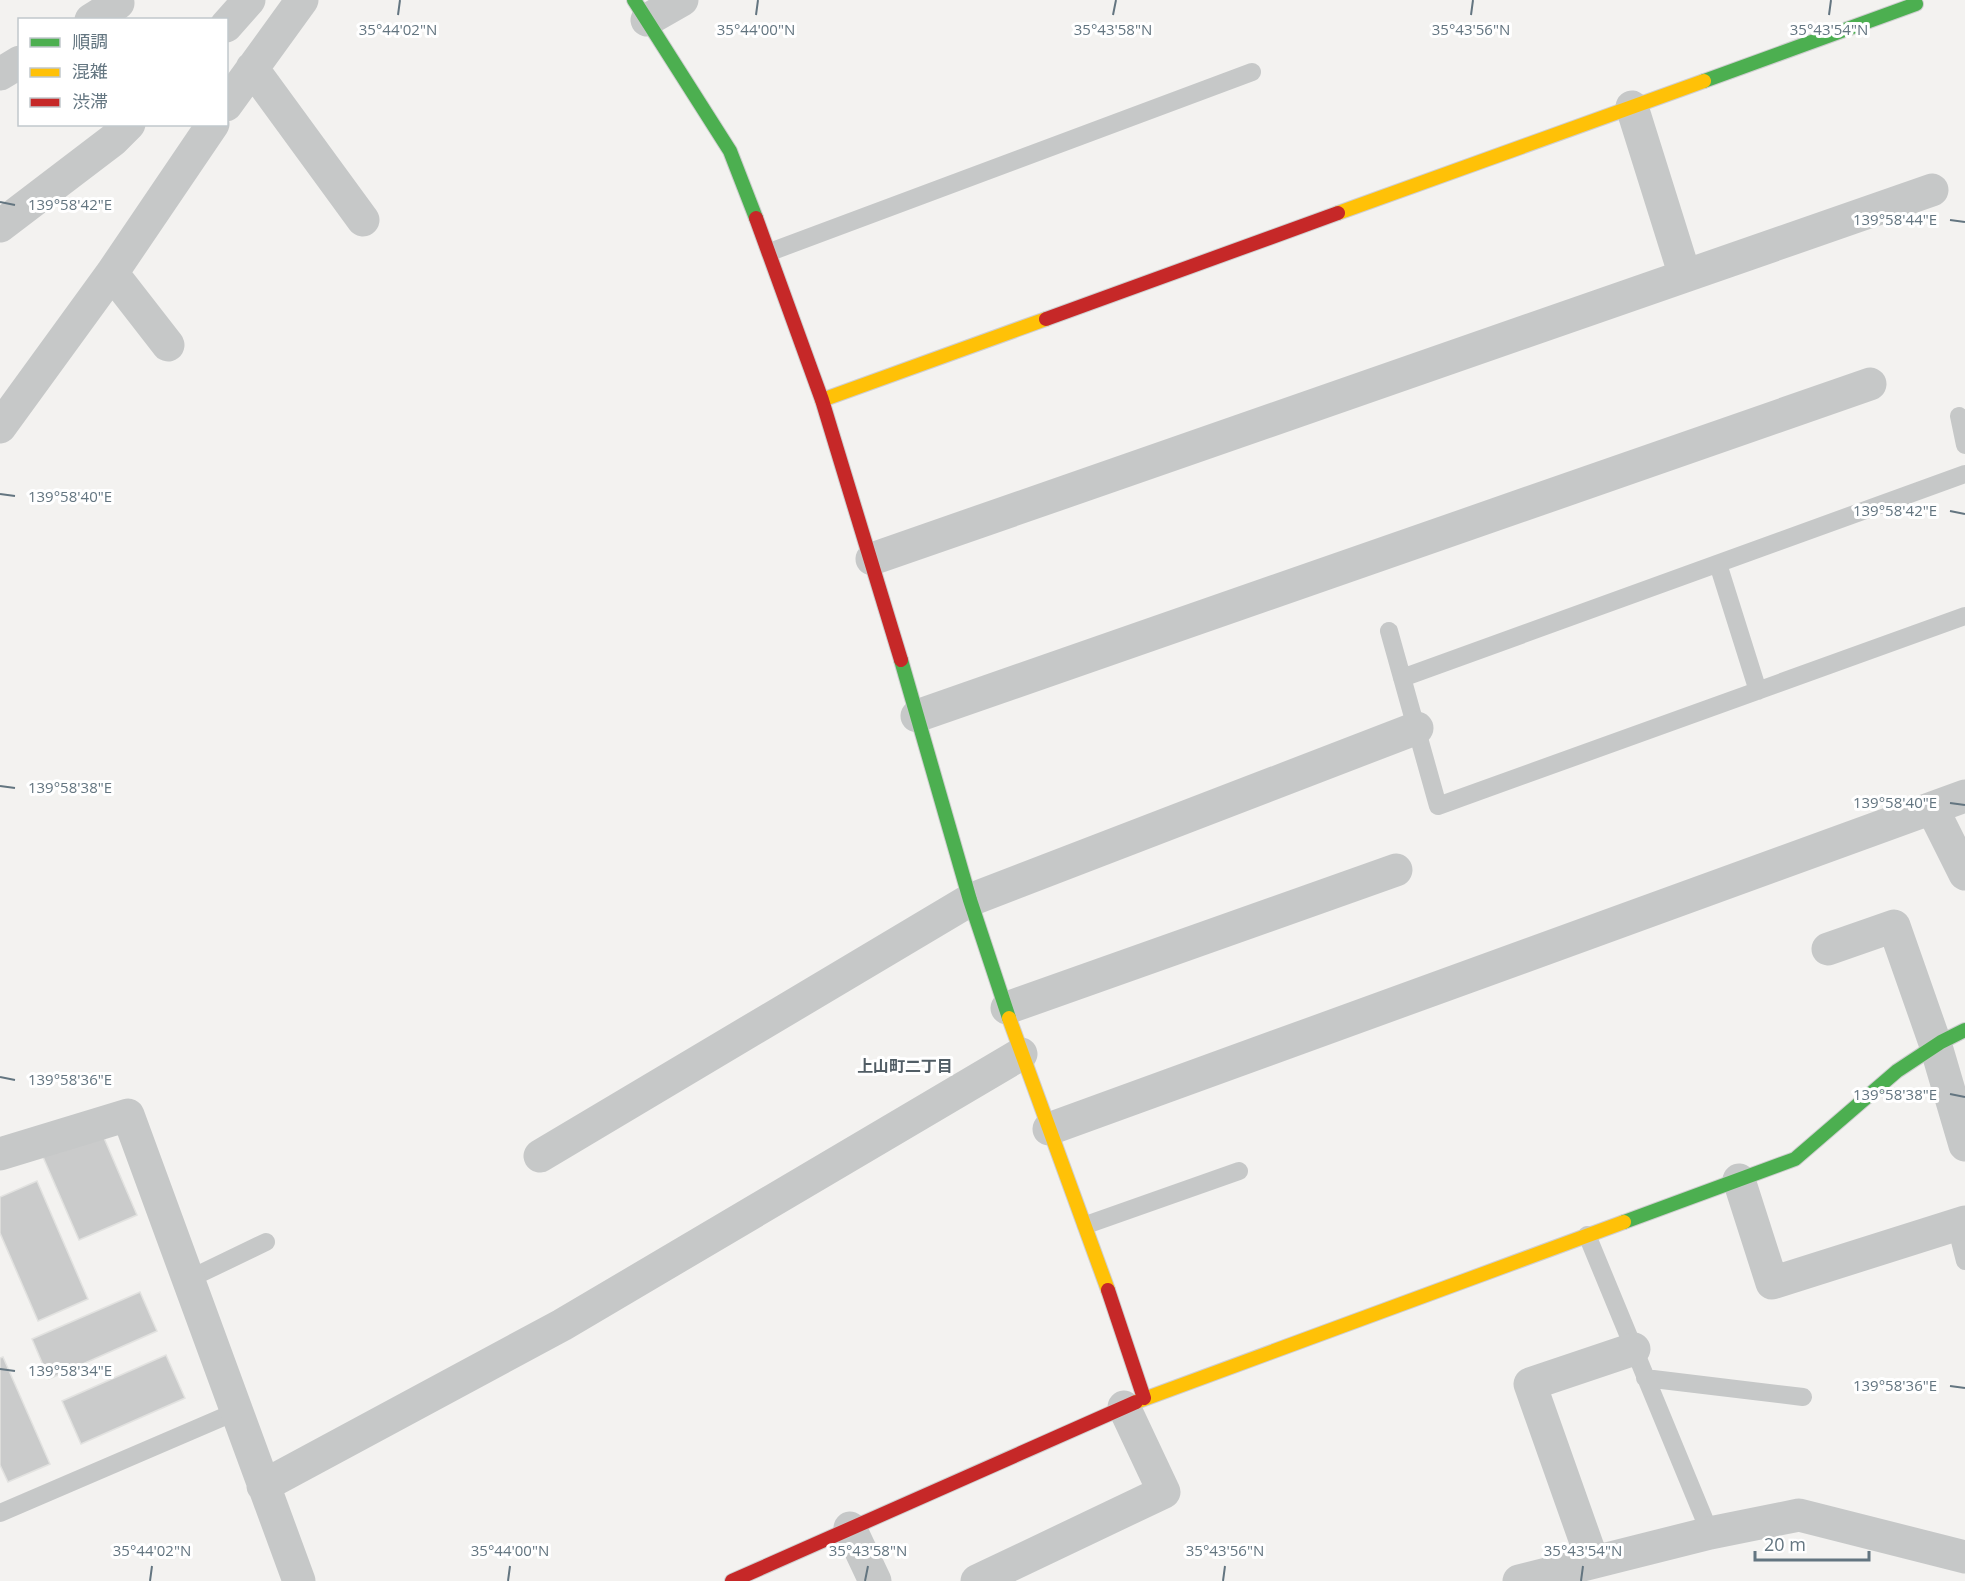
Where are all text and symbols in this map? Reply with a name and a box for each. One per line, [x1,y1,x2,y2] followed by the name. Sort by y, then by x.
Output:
[18,18,228,126] legend
[359,19,437,39] text: 35°44'02"N
[717,19,795,39] text: 35°44'00"N
[1074,19,1152,39] text: 35°43'58"N
[1432,19,1510,39] text: 35°43'56"N
[1790,19,1868,39] text: 35°43'54"N
[72,29,108,53] text: 順調
[72,59,108,83] text: 混雑
[72,89,108,113] text: 渋滞
[28,194,112,214] text: 139°58'42"E
[1853,209,1937,229] text: 139°58'44"E
[28,486,112,506] text: 139°58'40"E
[1853,500,1937,520] text: 139°58'42"E
[28,777,112,797] text: 139°58'38"E
[1853,792,1937,812] text: 139°58'40"E
[857,1055,953,1077] district label: 上山町二丁目
[28,1069,112,1089] text: 139°58'36"E
[1853,1084,1937,1104] text: 139°58'38"E
[28,1360,112,1380] text: 139°58'34"E
[1853,1375,1937,1395] text: 139°58'36"E
[1755,1524,1869,1562] scale bar
[1764,1532,1806,1556] text: 20 m
[113,1540,191,1560] text: 35°44'02"N
[471,1540,549,1560] text: 35°44'00"N
[829,1540,907,1560] text: 35°43'58"N
[1186,1540,1264,1560] text: 35°43'56"N
[1544,1540,1622,1560] text: 35°43'54"N

